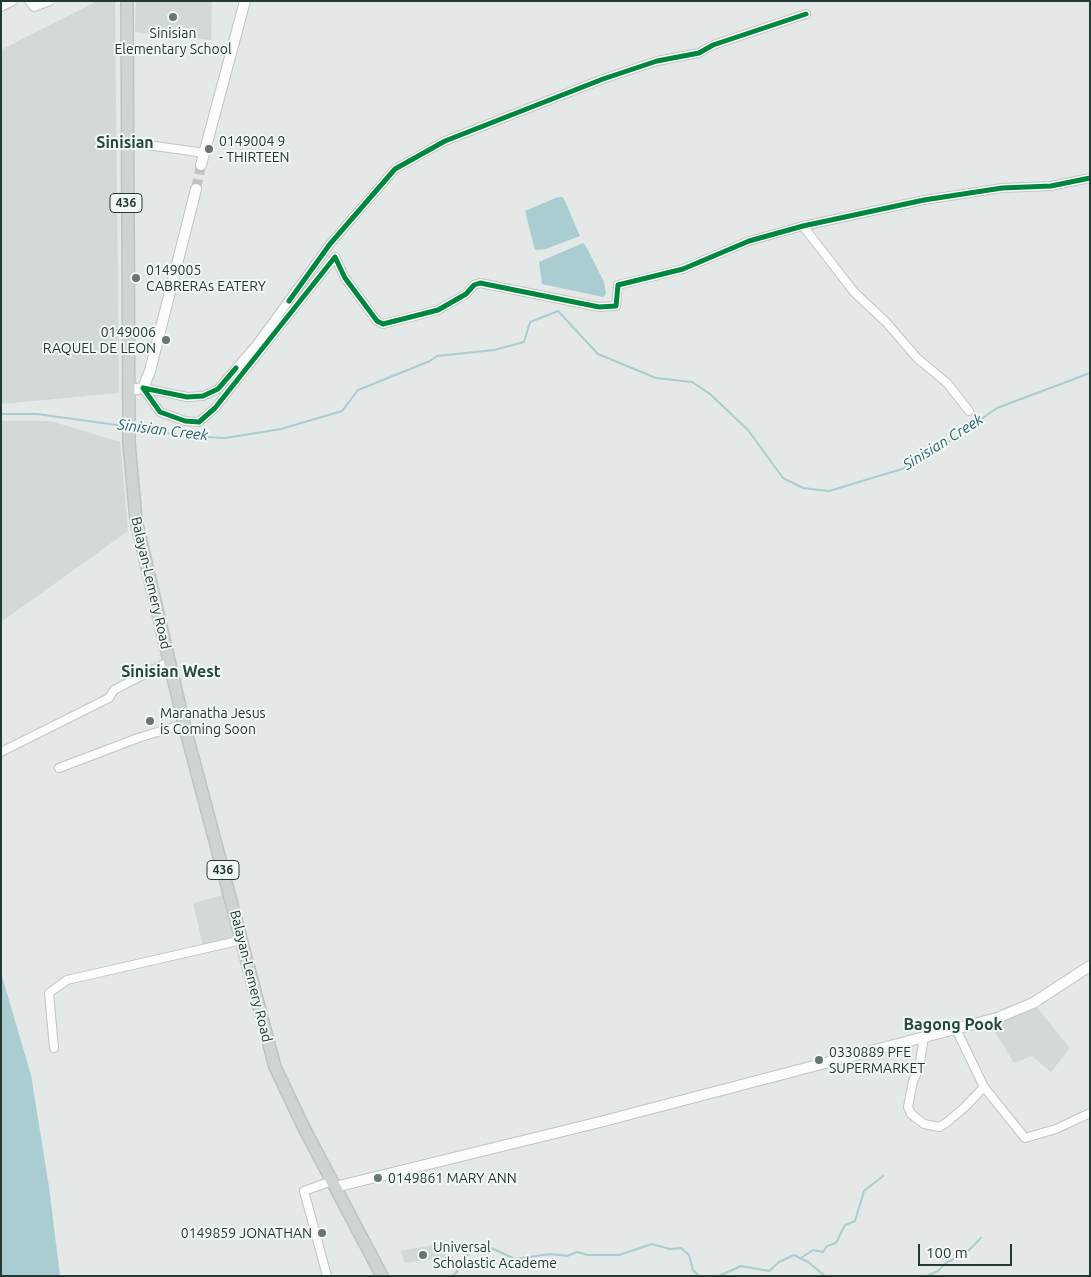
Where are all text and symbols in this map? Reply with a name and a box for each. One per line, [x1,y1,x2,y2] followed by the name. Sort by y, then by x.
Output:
[167,11,179,23] marker: Sinisian Elementary School
[114,25,232,58] place label: Sinisian Elementary School
[96,133,154,153] district label: Sinisian
[219,133,290,166] place label: 0149004 9 - THIRTEEN
[203,143,215,155] marker: 0149004 9 - THIRTEEN
[110,194,142,212] road number: 436
[146,262,266,294] place label: 0149005 CABRERAs EATERY
[130,272,142,284] marker: 0149005 CABRERAs EATERY
[43,324,156,357] place label: 0149006 RAQUEL DE LEON
[160,334,172,346] marker: 0149006 RAQUEL DE LEON
[899,410,987,474] water label: Sinisian Creek
[117,416,209,444] water label: Sinisian Creek
[128,515,174,651] street label: Balayan-Lemery Road
[121,662,221,682] district label: Sinisian West
[160,705,266,738] place label: Maranatha Jesus is Coming Soon
[144,715,156,727] marker: Maranatha Jesus is Coming Soon
[207,860,239,880] road number: 436
[226,908,276,1044] street label: Balayan-Lemery Road
[903,1015,1003,1035] district label: Bagong Pook
[829,1044,925,1076] place label: 0330889 PFE SUPERMARKET
[813,1054,825,1066] marker: 0330889 PFE SUPERMARKET
[388,1170,517,1186] place label: 0149861 MARY ANN
[372,1172,384,1184] marker: 0149861 MARY ANN
[181,1225,312,1241] place label: 0149859 JONATHAN
[316,1227,328,1239] marker: 0149859 JONATHAN
[921,1234,1015,1266] scale bar
[433,1239,557,1272] place label: Universal Scholastic Academe
[926,1244,968,1261] text: 100 m
[417,1249,429,1261] marker: Universal Scholastic Academe

